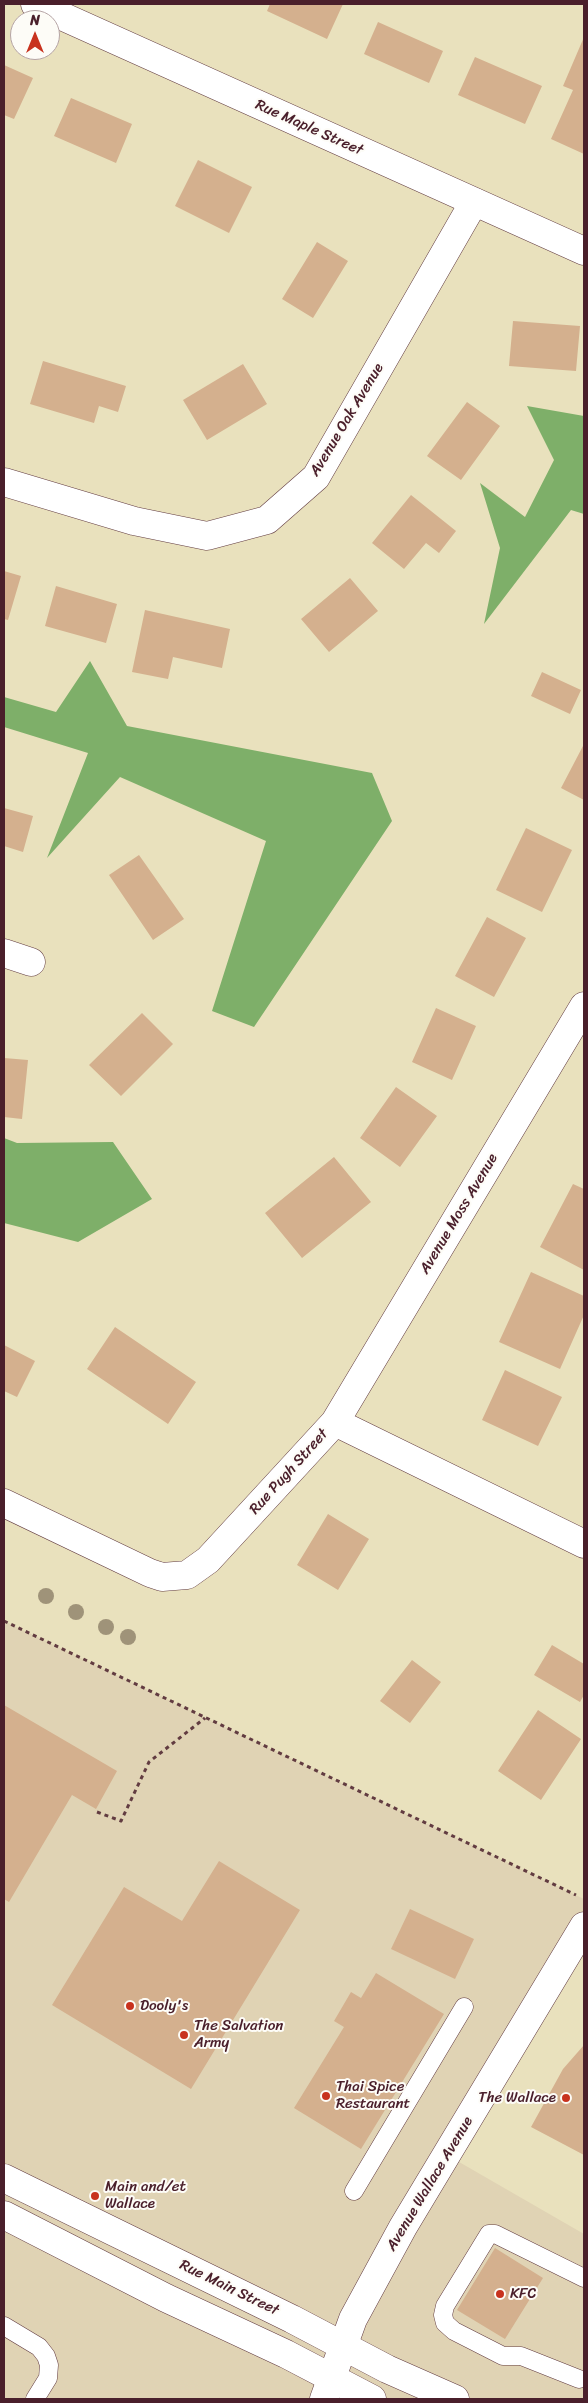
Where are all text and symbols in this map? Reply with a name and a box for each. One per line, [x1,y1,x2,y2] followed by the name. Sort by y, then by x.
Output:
[30,8,40,33] text: N
[10,10,60,60] north arrow
[252,96,366,160] street label: Rue Maple Street
[306,360,388,480] street label: Avenue Oak Avenue
[416,1151,502,1277] street label: Avenue Moss Avenue
[246,1426,332,1518] street label: Rue Pugh Street
[140,1997,188,2015] place label: Dooly's
[124,2000,136,2012] marker: Dooly's
[194,2017,283,2052] place label: The Salvation Army
[178,2029,190,2041] marker: The Salvation Army
[336,2078,410,2113] place label: Thai Spice Restaurant
[478,2089,556,2107] place label: The Wallace
[320,2090,332,2102] marker: Thai Spice Restaurant
[560,2092,572,2104] marker: The Wallace
[383,2114,477,2254] street label: Avenue Wallace Avenue
[105,2178,186,2213] place label: Main and/et Wallace
[89,2190,101,2202] marker: Main and/et Wallace
[176,2256,282,2320] street label: Rue Main Street
[510,2285,536,2303] place label: KFC
[494,2288,506,2300] marker: KFC

